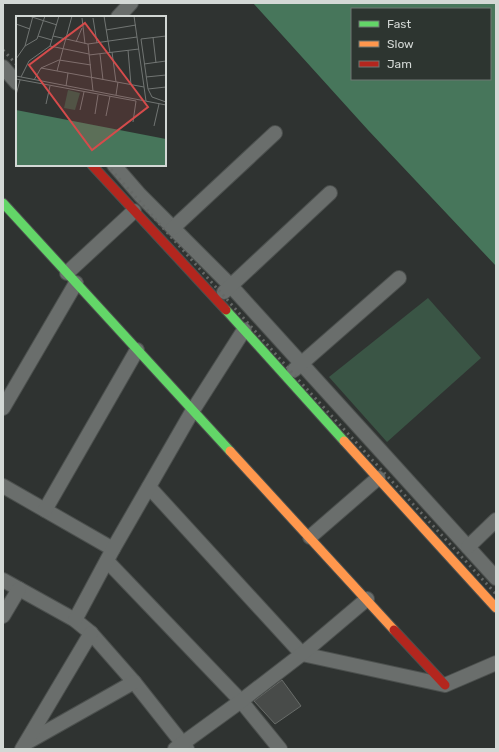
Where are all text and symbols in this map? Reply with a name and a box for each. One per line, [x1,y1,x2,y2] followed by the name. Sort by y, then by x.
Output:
[351,8,491,80] legend
[16,16,166,166] inset map
[387,17,411,31] text: Fast
[387,37,414,51] text: Slow
[387,57,412,71] text: Jam

